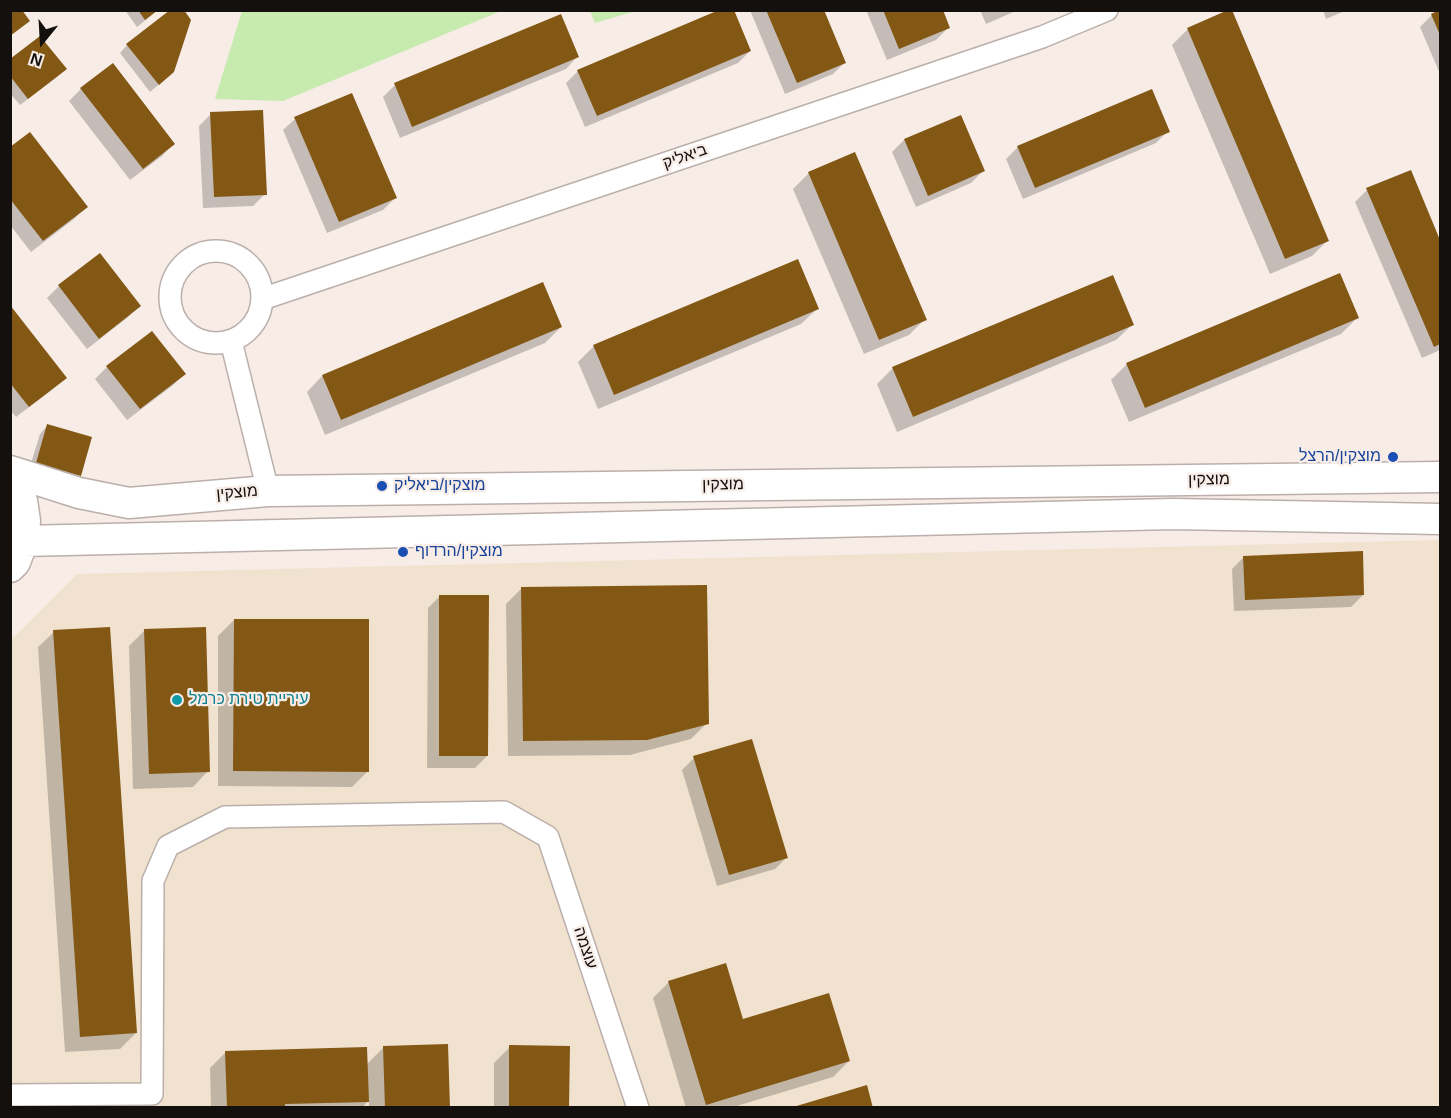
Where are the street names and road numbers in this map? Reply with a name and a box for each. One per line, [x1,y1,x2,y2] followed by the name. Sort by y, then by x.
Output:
[660,141,710,173] street label: ביאליק
[1188,470,1230,490] street label: מוצקין
[702,475,744,495] street label: מוצקין
[215,482,259,504] street label: מוצקין
[569,924,601,972] street label: עוצמה

